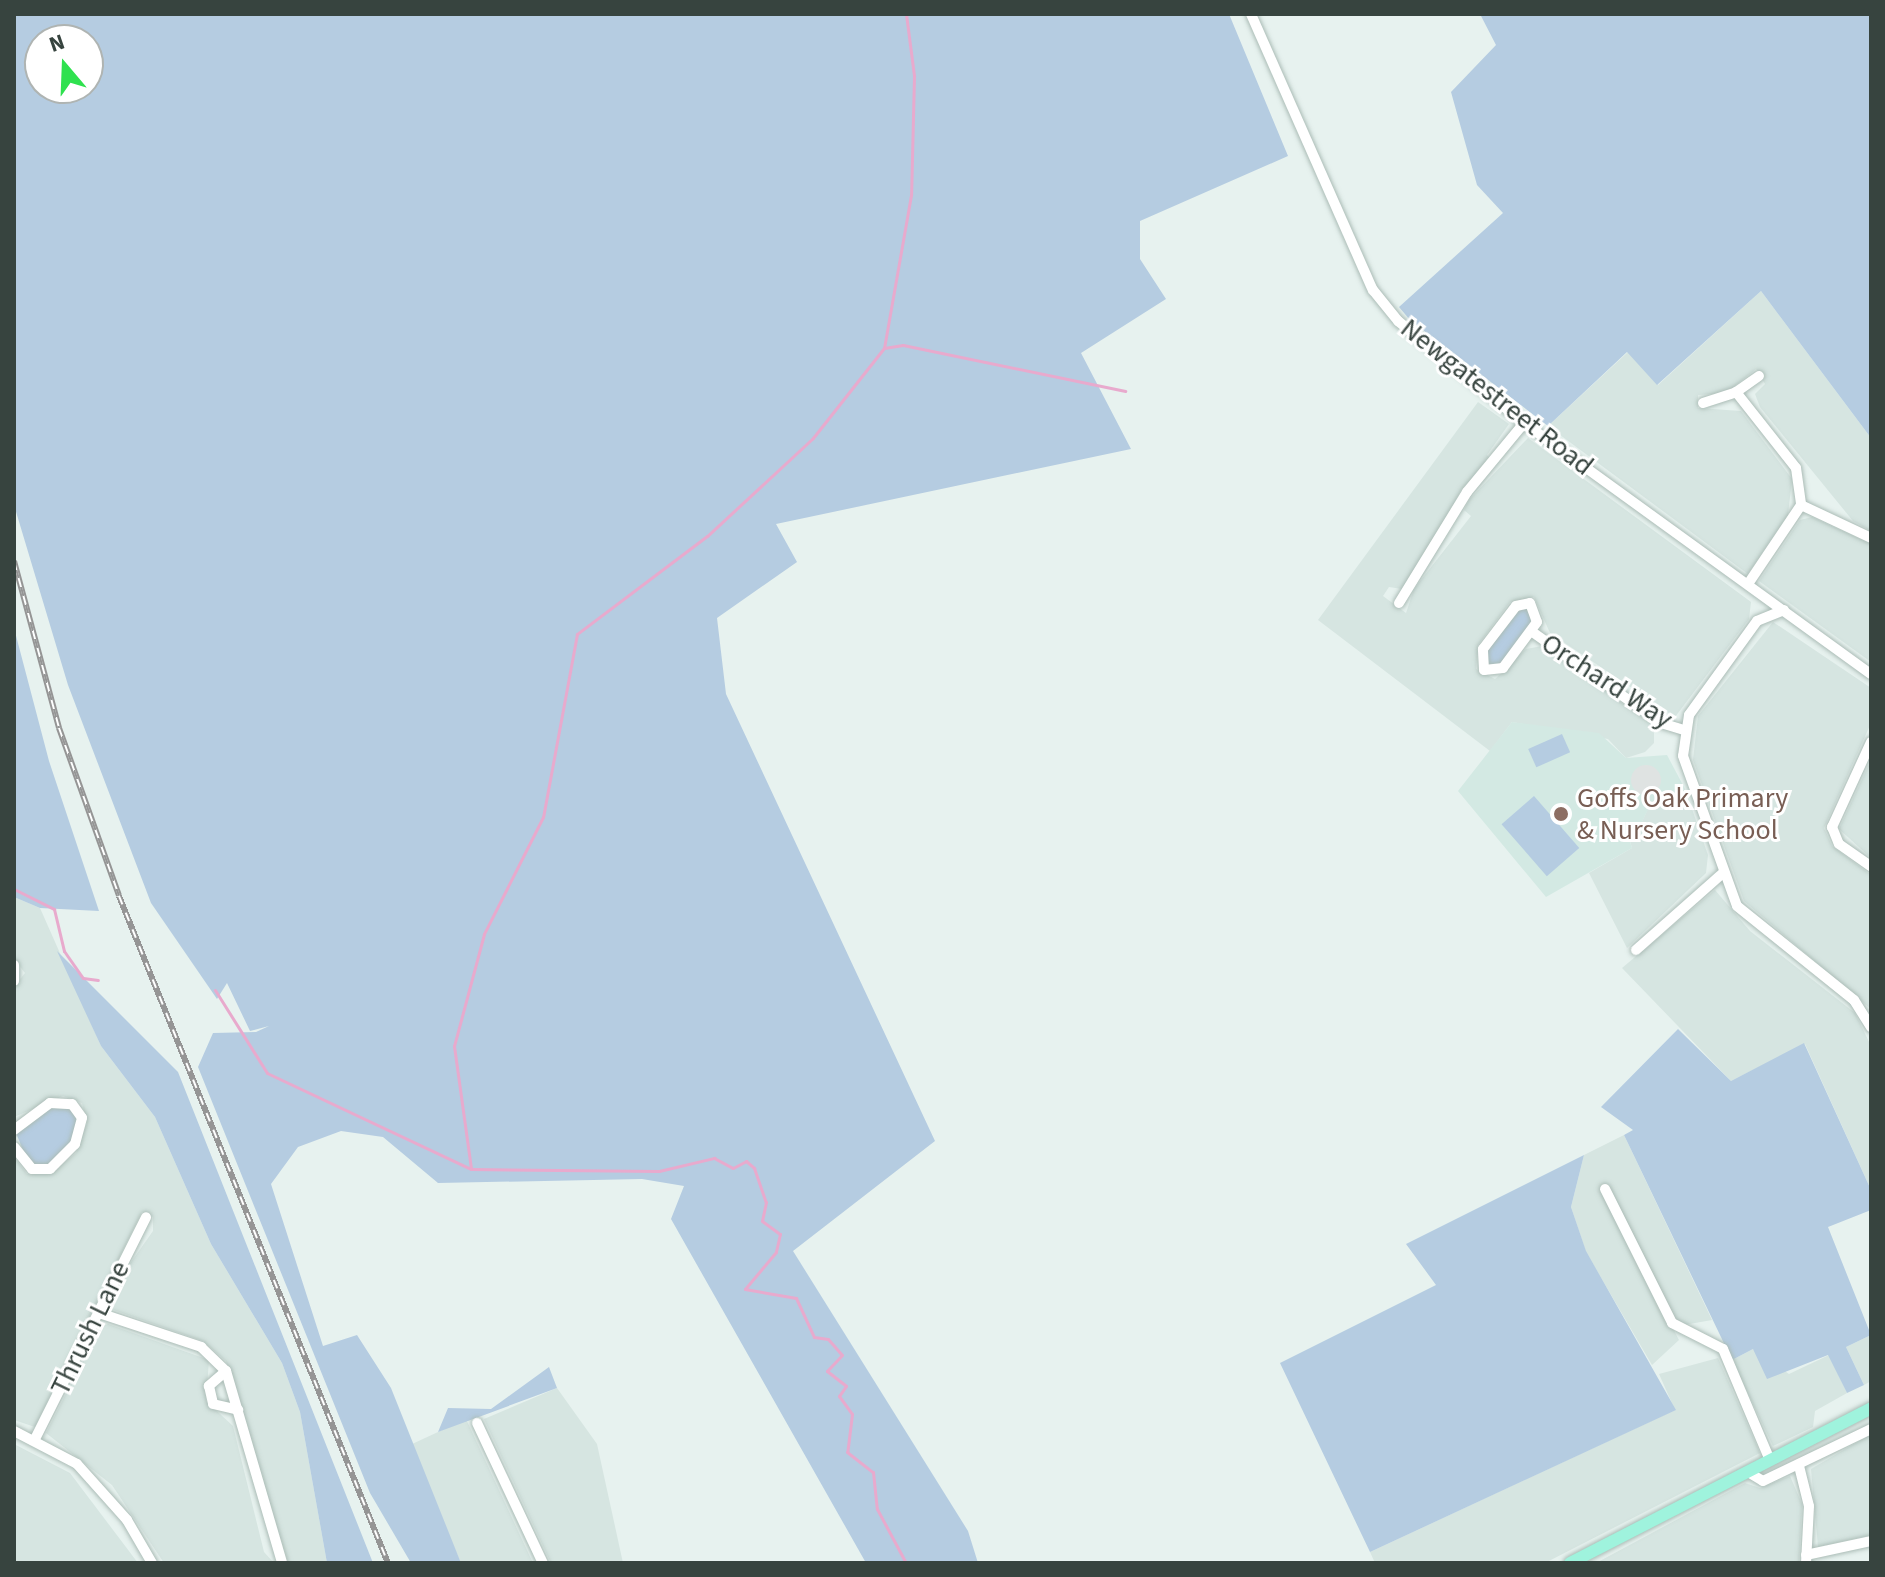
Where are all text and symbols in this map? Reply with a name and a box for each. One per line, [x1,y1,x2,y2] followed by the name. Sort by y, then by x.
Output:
[24,24,104,104] north arrow
[45,26,69,61] text: N
[1394,311,1600,483] street label: Newgatestreet Road
[1535,626,1679,736] street label: Orchard Way
[1577,781,1788,847] place label: Goffs Oak Primary & Nursery School
[1552,805,1570,823] marker: Goffs Oak Primary & Nursery School
[43,1256,137,1400] street label: Thrush Lane

